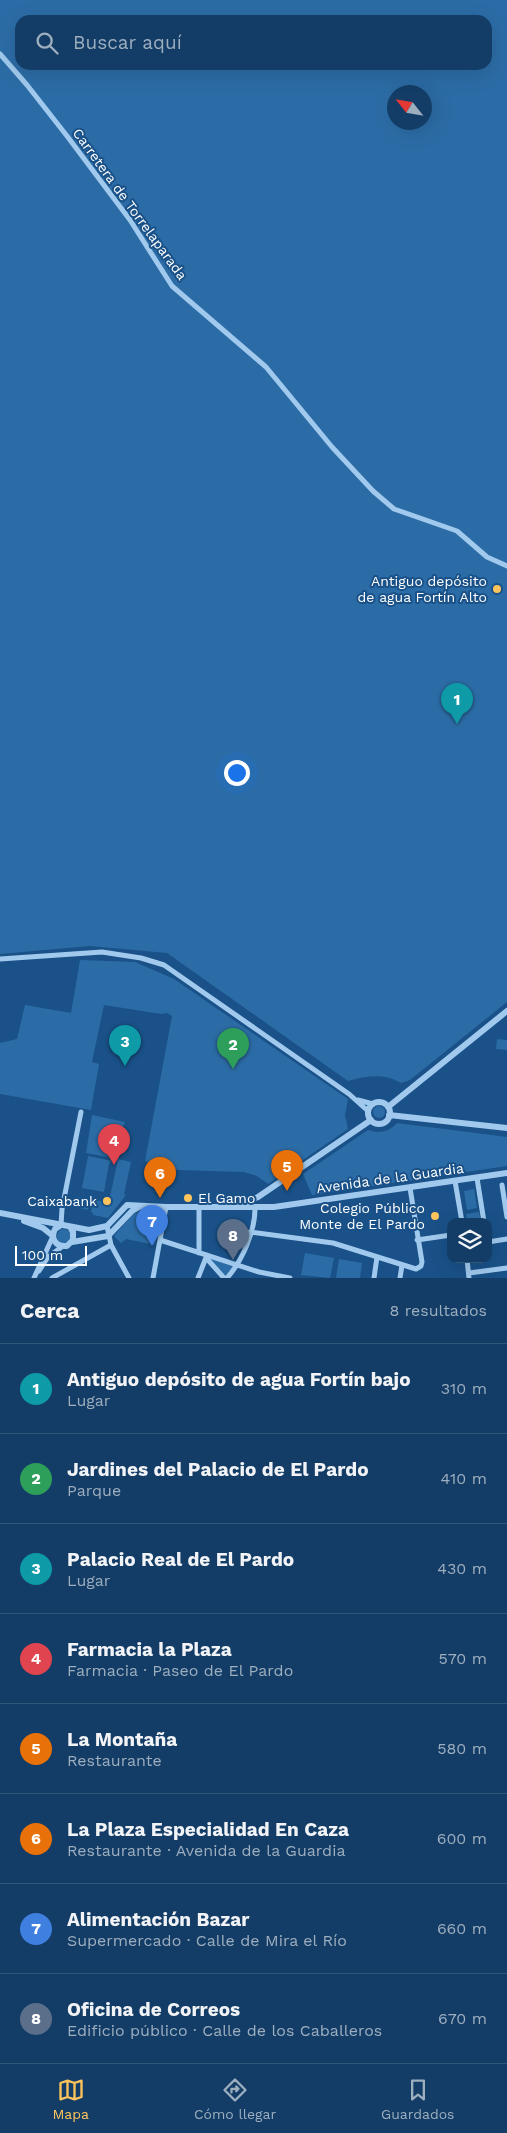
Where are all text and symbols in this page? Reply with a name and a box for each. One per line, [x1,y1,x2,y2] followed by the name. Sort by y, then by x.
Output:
[15,15,492,70] search box
[33,29,61,57] icon: search
[73,31,182,54] text: Buscar aquí
[387,85,432,130] north arrow
[70,125,190,283] street label: Carretera de Torrelaparada
[358,573,487,605] place label: Antiguo depósito de agua Fortín Alto
[491,583,503,595] marker: Antiguo depósito de agua Fortín Alto
[441,683,473,724] pin: 1
[224,760,250,786] your location
[109,1025,141,1066] pin: 3
[217,1028,249,1069] pin: 2
[98,1124,130,1165] pin: 4
[271,1150,303,1191] pin: 5
[144,1157,176,1198] pin: 6
[315,1160,465,1196] street label: Avenida de la Guardia
[198,1190,255,1206] place label: El Gamo
[182,1192,194,1204] marker: El Gamo
[27,1193,97,1209] place label: Caixabank
[101,1195,113,1207] marker: Caixabank
[299,1200,425,1232] place label: Colegio Público Monte de El Pardo
[136,1205,168,1246] pin: 7
[429,1210,441,1222] marker: Colegio Público Monte de El Pardo
[447,1218,492,1263] map controls
[447,1218,492,1263] button: layers
[217,1219,249,1260] pin: 8
[15,1243,88,1266] scale bar
[22,1247,63,1263] text: 100 m
[20,1298,79,1323] text: Cerca
[389,1301,487,1320] text: 8 resultados
[67,1368,411,1391] text: Antiguo depósito de agua Fortín bajo
[33,1379,39,1398] text: 1
[441,1379,487,1398] text: 310 m
[67,1391,110,1410] text: Lugar
[67,1458,369,1481] text: Jardines del Palacio de El Pardo
[31,1469,41,1488] text: 2
[441,1469,487,1488] text: 410 m
[67,1481,121,1500] text: Parque
[67,1548,294,1571] text: Palacio Real de El Pardo
[31,1559,41,1578] text: 3
[437,1559,487,1578] text: 430 m
[67,1571,110,1590] text: Lugar
[67,1638,232,1661] text: Farmacia la Plaza
[31,1649,41,1668] text: 4
[438,1649,487,1668] text: 570 m
[67,1661,293,1680] text: Farmacia · Paseo de El Pardo
[67,1728,177,1751] text: La Montaña
[31,1739,41,1758] text: 5
[437,1739,487,1758] text: 580 m
[67,1751,162,1770] text: Restaurante
[67,1818,349,1841] text: La Plaza Especialidad En Caza
[31,1829,41,1848] text: 6
[437,1829,487,1848] text: 600 m
[67,1841,345,1860] text: Restaurante · Avenida de la Guardia
[67,1908,249,1931] text: Alimentación Bazar
[31,1919,41,1938] text: 7
[437,1919,487,1938] text: 660 m
[67,1931,347,1950] text: Supermercado · Calle de Mira el Río
[67,1998,240,2021] text: Oficina de Correos
[31,2009,41,2028] text: 8
[438,2009,487,2028] text: 670 m
[67,2021,382,2040] text: Edificio público · Calle de los Caballeros
[52,2076,89,2122] tab: Mapa
[194,2076,276,2122] tab: Cómo llegar
[381,2076,455,2122] tab: Guardados

